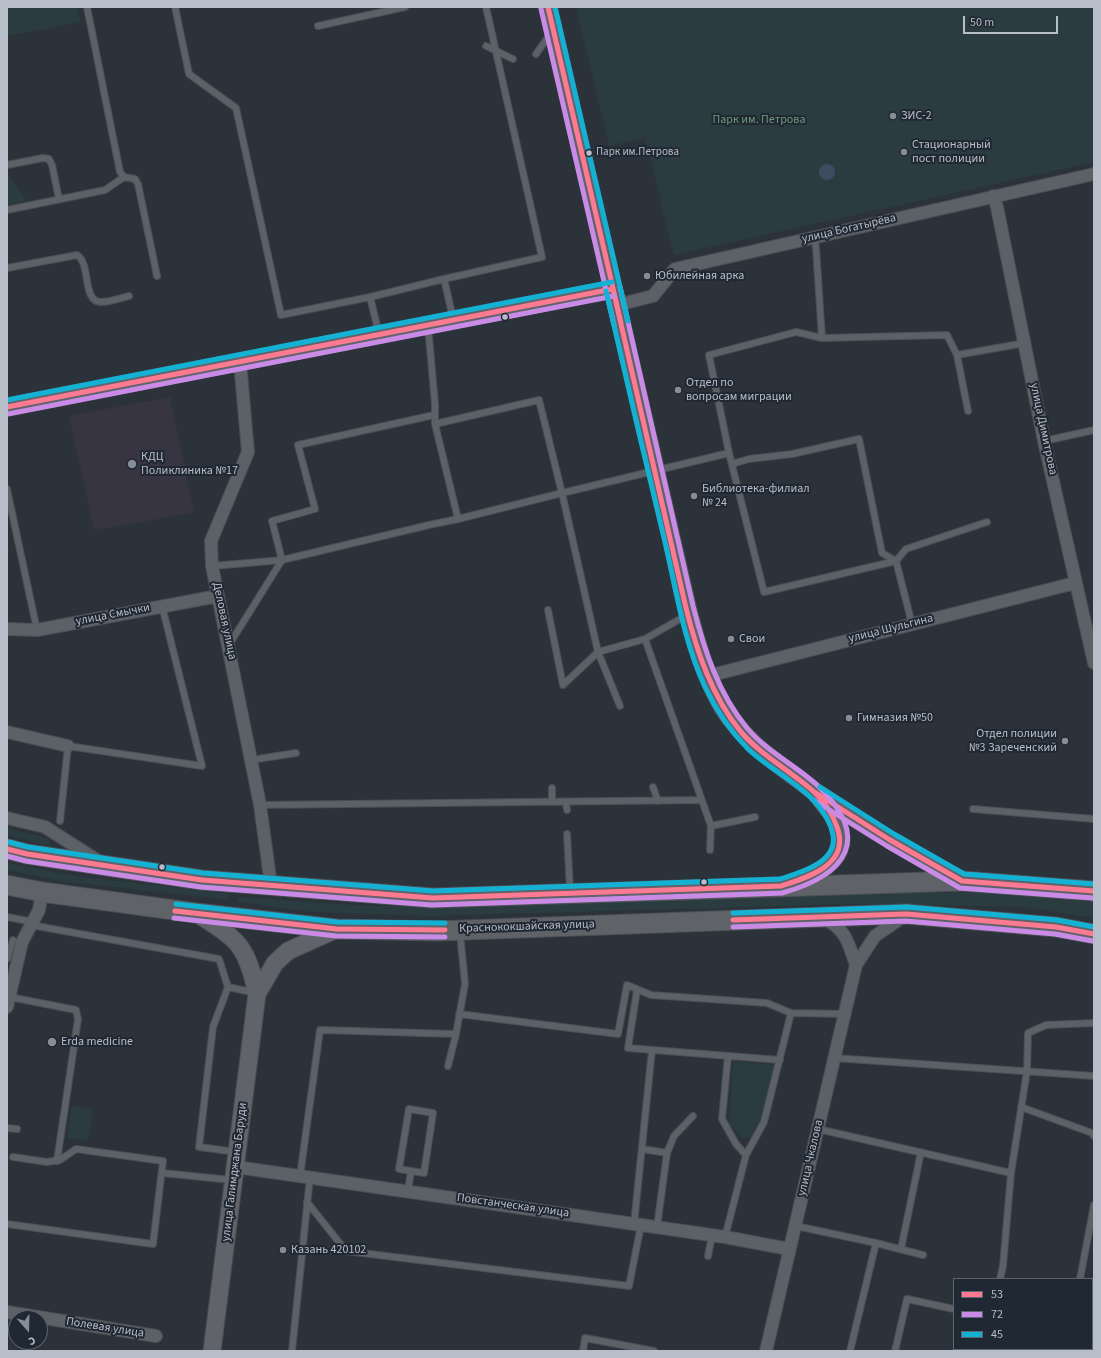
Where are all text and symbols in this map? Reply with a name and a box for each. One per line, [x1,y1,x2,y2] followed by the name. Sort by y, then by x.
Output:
[965,8,1060,34] scale bar
[970,14,994,31] text: 50 m
[901,109,932,123] place label: ЗИС-2
[888,111,898,121] marker: ЗИС-2
[713,113,805,127] park label: Парк им. Петрова
[912,138,991,166] place label: Стационарный пост полиции
[596,146,679,160] place label: Парк им.Петрова
[899,147,909,157] marker: Стационарный пост полиции
[584,148,594,158] marker: Парк им.Петрова
[801,211,897,247] street label: улица Богатырёва
[655,269,744,283] place label: Юбилейная арка
[642,271,652,281] marker: Юбилейная арка
[500,312,510,322] unlabelled marker
[686,376,792,404] place label: Отдел по вопросам миграции
[1026,382,1060,476] street label: улица Димитрова
[673,385,683,395] marker: Отдел по вопросам миграции
[141,450,238,478] place label: КДЦ Поликлиника №17
[126,458,138,470] marker: КДЦ Поликлиника №17
[702,482,810,510] place label: Библиотека-филиал № 24
[689,491,699,501] marker: Библиотека-филиал № 24
[209,581,239,661] street label: Деловая улица
[75,601,151,629] street label: улица Смычки
[847,612,935,646] street label: улица Шульгина
[739,632,765,646] place label: Свои
[726,634,736,644] marker: Свои
[857,711,933,725] place label: Гимназия №50
[844,713,854,723] marker: Гимназия №50
[969,727,1057,755] place label: Отдел полиции №3 Зареченский
[1060,736,1070,746] marker: Отдел полиции №3 Зареченский
[157,862,167,872] unlabelled marker
[699,877,709,887] unlabelled marker
[459,917,595,937] street label: Краснококшайская улица
[61,1035,133,1049] place label: Erda medicine
[46,1036,58,1048] marker: Erda medicine
[219,1102,251,1242] street label: улица Галимджана Баруди
[795,1118,827,1198] street label: улица Чкалова
[456,1191,570,1221] street label: Повстанческая улица
[291,1243,366,1257] place label: Казань 420102
[278,1245,288,1255] marker: Казань 420102
[953,1278,1093,1350] legend
[991,1286,1003,1303] text: 53
[991,1306,1003,1323] text: 72
[8,1310,48,1350] north arrow
[65,1315,145,1341] street label: Полевая улица
[991,1326,1003,1343] text: 45
[26,1333,38,1349] text: С

